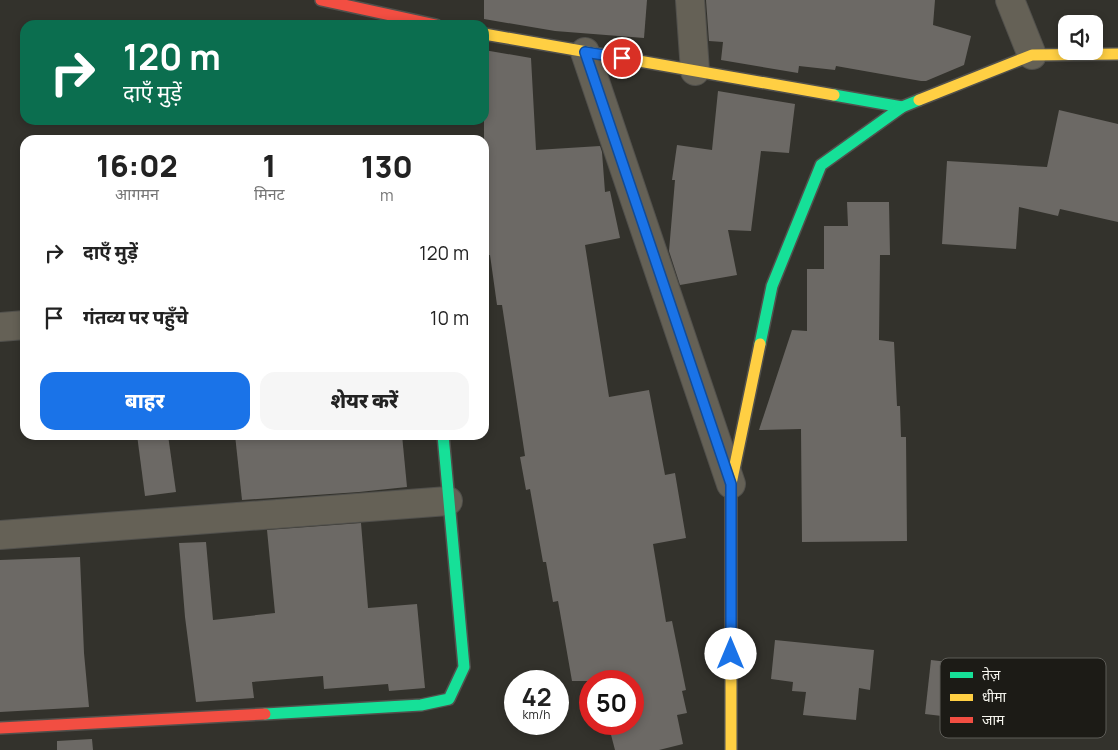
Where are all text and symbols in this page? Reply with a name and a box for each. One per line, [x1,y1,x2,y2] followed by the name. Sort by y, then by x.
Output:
[1058,15,1103,60] map controls
[1058,15,1103,60] button: sound
[123,33,221,81] text: 120 m
[601,37,643,79] pin
[40,40,105,105] icon: right
[608,44,636,72] icon: arrive
[123,78,182,108] text: दाएँ मुड़ें
[96,145,178,186] text: 16:02
[263,145,276,186] text: 1
[361,146,413,187] text: 130
[115,183,159,205] text: आगमन
[254,183,285,205] text: मिनट
[380,184,394,206] text: m
[40,239,68,267] icon: right
[83,239,138,265] text: दाएँ मुड़ें
[419,240,469,266] text: 120 m
[40,304,68,332] icon: arrive
[83,304,188,330] text: गंतव्य पर पहुँचे
[430,305,469,331] text: 10 m
[40,372,250,430] button: बाहर
[260,372,469,430] button: शेयर करें
[704,627,756,679] position arrow
[940,658,1106,738] legend
[982,665,1001,684] text: तेज़
[579,670,644,735] speed limit sign: 50
[521,679,552,714] text: 42
[982,687,1007,706] text: धीमा
[523,706,550,723] text: km/h
[982,710,1005,729] text: जाम

